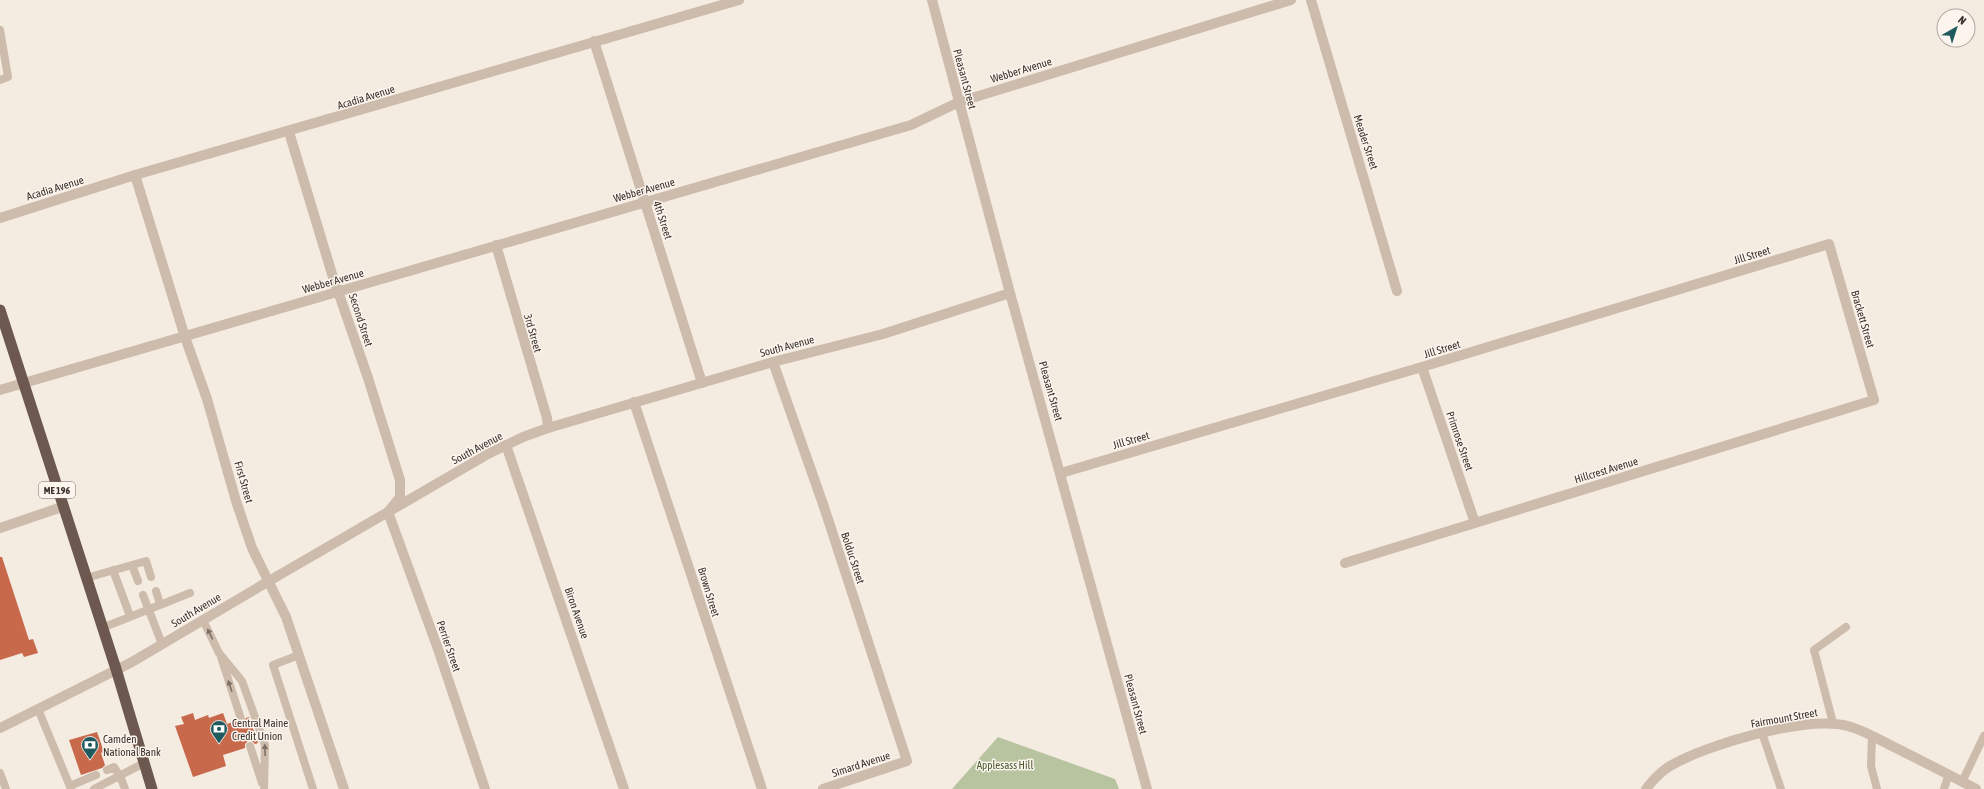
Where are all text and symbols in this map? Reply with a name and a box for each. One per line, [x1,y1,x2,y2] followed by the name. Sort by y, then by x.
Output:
[1936,8,1976,48] north arrow
[1956,14,1969,27] text: N
[951,48,979,110] street label: Pleasant Street
[989,55,1053,85] street label: Webber Avenue
[336,83,396,111] street label: Acadia Avenue
[1352,113,1380,171] street label: Meader Street
[25,174,85,202] street label: Acadia Avenue
[612,176,676,204] street label: Webber Avenue
[651,199,675,241] street label: 4th Street
[1732,244,1772,266] street label: Jill Street
[301,267,365,295] street label: Webber Avenue
[1849,289,1877,349] street label: Brackett Street
[347,292,375,348] street label: Second Street
[522,312,544,354] street label: 3rd Street
[759,333,815,359] street label: South Avenue
[1422,338,1462,360] street label: Jill Street
[1037,360,1065,422] street label: Pleasant Street
[1444,410,1476,472] street label: Primrose Street
[1111,429,1151,451] street label: Jill Street
[450,430,504,466] street label: South Avenue
[1573,455,1639,485] street label: Hillcrest Avenue
[232,460,256,504] street label: First Street
[39,482,75,498] road number: ME 196
[839,531,867,585] street label: Bolduc Street
[696,566,722,618] street label: Brown Street
[563,586,591,640] street label: Biron Avenue
[169,591,223,629] street label: South Avenue
[435,619,463,673] street label: Perrier Street
[207,629,213,640] one-way arrow
[1122,673,1150,735] street label: Pleasant Street
[227,680,233,692] one-way arrow
[1750,706,1818,730] street label: Fairmount Street
[232,717,288,742] place label: Central Maine Credit Union
[209,719,229,744] bank icon: Central Maine Credit Union
[103,733,161,758] place label: Camden National Bank
[80,735,100,760] bank icon: Camden National Bank
[261,744,268,756] one-way arrow
[830,749,892,779] street label: Simard Avenue
[977,759,1033,771] park label: Applesass Hill

